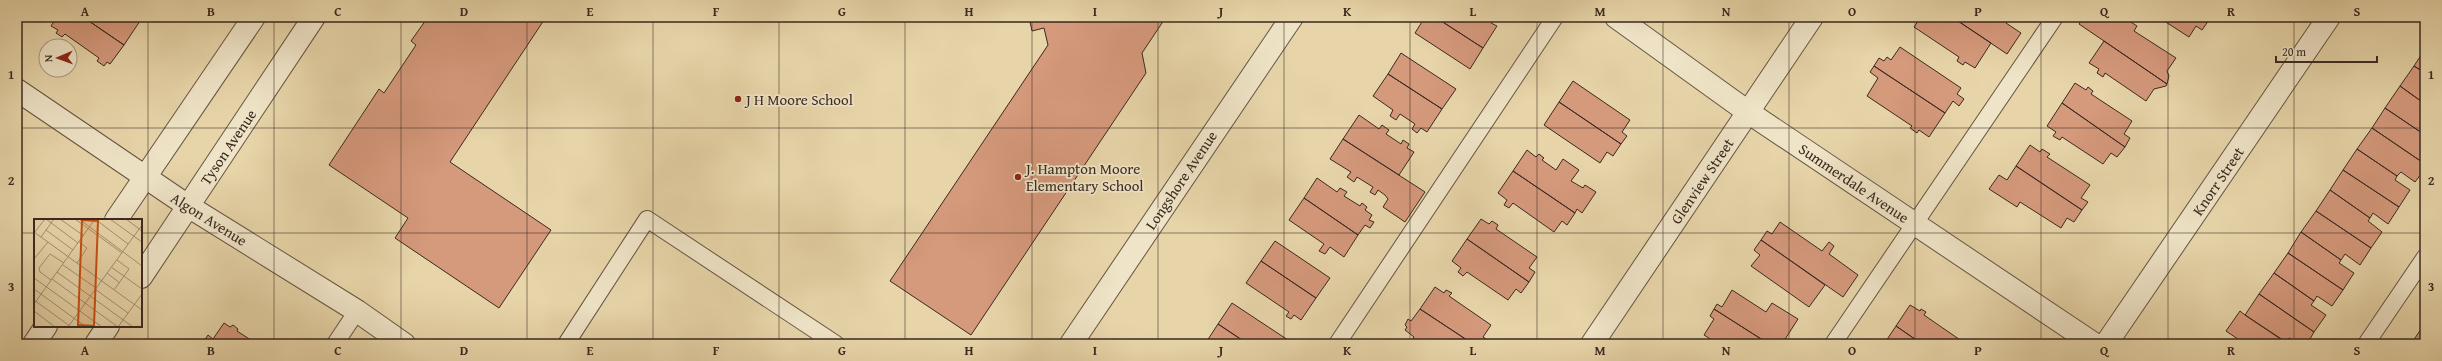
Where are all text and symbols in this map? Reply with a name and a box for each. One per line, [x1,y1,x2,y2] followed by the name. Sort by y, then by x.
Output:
[81,2,90,21] text: A
[207,2,215,21] text: B
[334,2,342,21] text: C
[460,2,468,21] text: D
[587,2,594,21] text: E
[713,2,720,21] text: F
[838,2,846,21] text: G
[964,2,974,21] text: H
[1093,2,1097,21] text: I
[1217,2,1224,21] text: J
[1343,2,1352,21] text: K
[1470,2,1477,21] text: L
[1594,2,1606,21] text: M
[1722,2,1731,21] text: N
[1848,2,1856,21] text: O
[1974,2,1982,21] text: P
[2100,2,2110,21] text: Q
[2227,2,2236,21] text: R
[2354,2,2361,21] text: S
[38,38,78,78] north arrow
[2276,38,2377,64] scale bar
[2282,43,2306,60] text: 20 m
[40,54,56,62] text: N
[8,65,14,84] text: 1
[2428,65,2434,84] text: 1
[744,89,853,110] place label: J H Moore School
[733,94,743,104] marker: J H Moore School
[195,105,261,189] street label: Tyson Avenue
[1140,126,1222,234] street label: Longshore Avenue
[1666,133,1739,228] street label: Glenview Street
[1795,138,1913,228] street label: Summerdale Avenue
[2187,142,2249,219] street label: Knorr Street
[1024,158,1144,196] place label: J. Hampton Moore Elementary School
[8,171,15,190] text: 2
[2428,171,2435,190] text: 2
[1013,172,1023,182] marker: J. Hampton Moore Elementary School
[167,187,251,251] street label: Algon Avenue
[34,219,142,327] inset map
[8,277,14,296] text: 3
[2428,277,2434,296] text: 3
[81,341,90,360] text: A
[207,341,215,360] text: B
[334,341,342,360] text: C
[460,341,468,360] text: D
[587,341,594,360] text: E
[713,341,720,360] text: F
[838,341,846,360] text: G
[964,341,974,360] text: H
[1093,341,1097,360] text: I
[1217,341,1224,360] text: J
[1343,341,1352,360] text: K
[1470,341,1477,360] text: L
[1594,341,1606,360] text: M
[1722,341,1731,360] text: N
[1848,341,1856,360] text: O
[1974,341,1982,360] text: P
[2100,341,2110,360] text: Q
[2227,341,2236,360] text: R
[2354,341,2361,360] text: S

